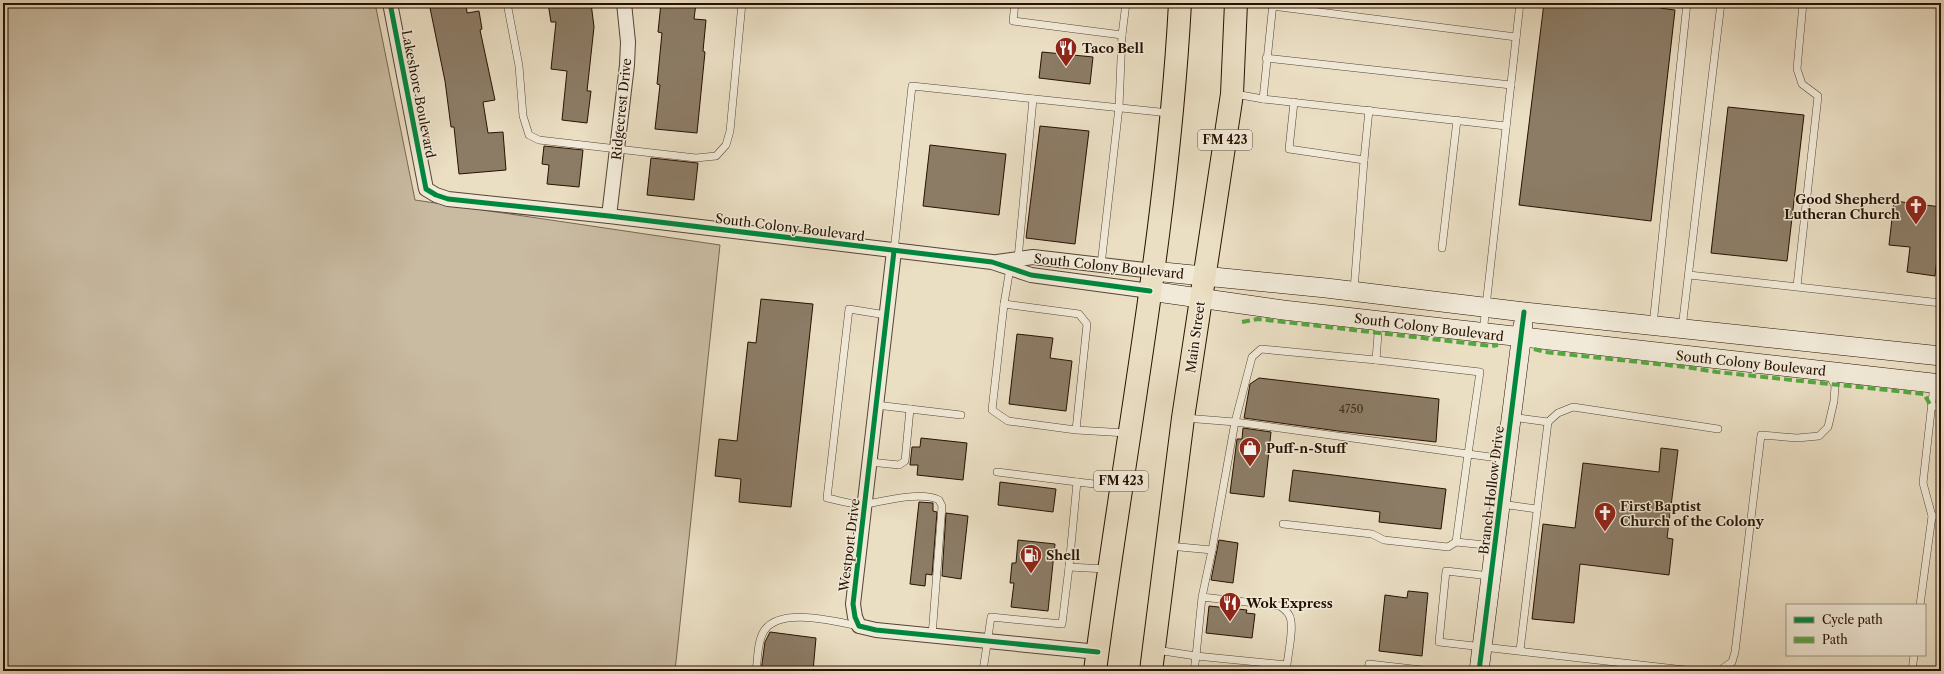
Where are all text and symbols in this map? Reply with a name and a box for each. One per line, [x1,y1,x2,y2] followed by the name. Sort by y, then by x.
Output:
[399,29,439,159] street label: Lakeshore Boulevard
[1053,35,1079,68] restaurant icon: Taco Bell
[1082,40,1144,56] place label: Taco Bell
[608,57,634,161] street label: Ridgecrest Drive
[1198,130,1252,150] road number: FM 423
[1784,191,1900,222] place label: Good Shepherd Lutheran Church
[1903,193,1929,226] church icon: Good Shepherd Lutheran Church
[714,210,866,244] street label: South Colony Boulevard
[1033,250,1185,282] street label: South Colony Boulevard
[1182,300,1208,374] street label: Main Street
[1353,310,1505,344] street label: South Colony Boulevard
[1675,347,1827,379] street label: South Colony Boulevard
[1339,402,1363,416] house number: 4750
[1475,425,1507,555] street label: Branch Hollow Drive
[1237,435,1263,468] shop icon: Puff-n-Stuff
[1266,440,1348,456] place label: Puff-n-Stuff
[1094,471,1148,491] road number: FM 423
[835,497,863,594] street label: Westport Drive
[1620,498,1765,529] place label: First Baptist Church of the Colony
[1592,500,1618,533] church icon: First Baptist Church of the Colony
[1018,542,1044,575] fuel station icon: Shell
[1046,547,1081,563] place label: Shell
[1217,590,1243,623] restaurant icon: Wok Express
[1245,595,1333,611] place label: Wok Express
[1786,604,1926,656] legend
[1822,612,1883,627] text: Cycle path
[1822,632,1848,647] text: Path

